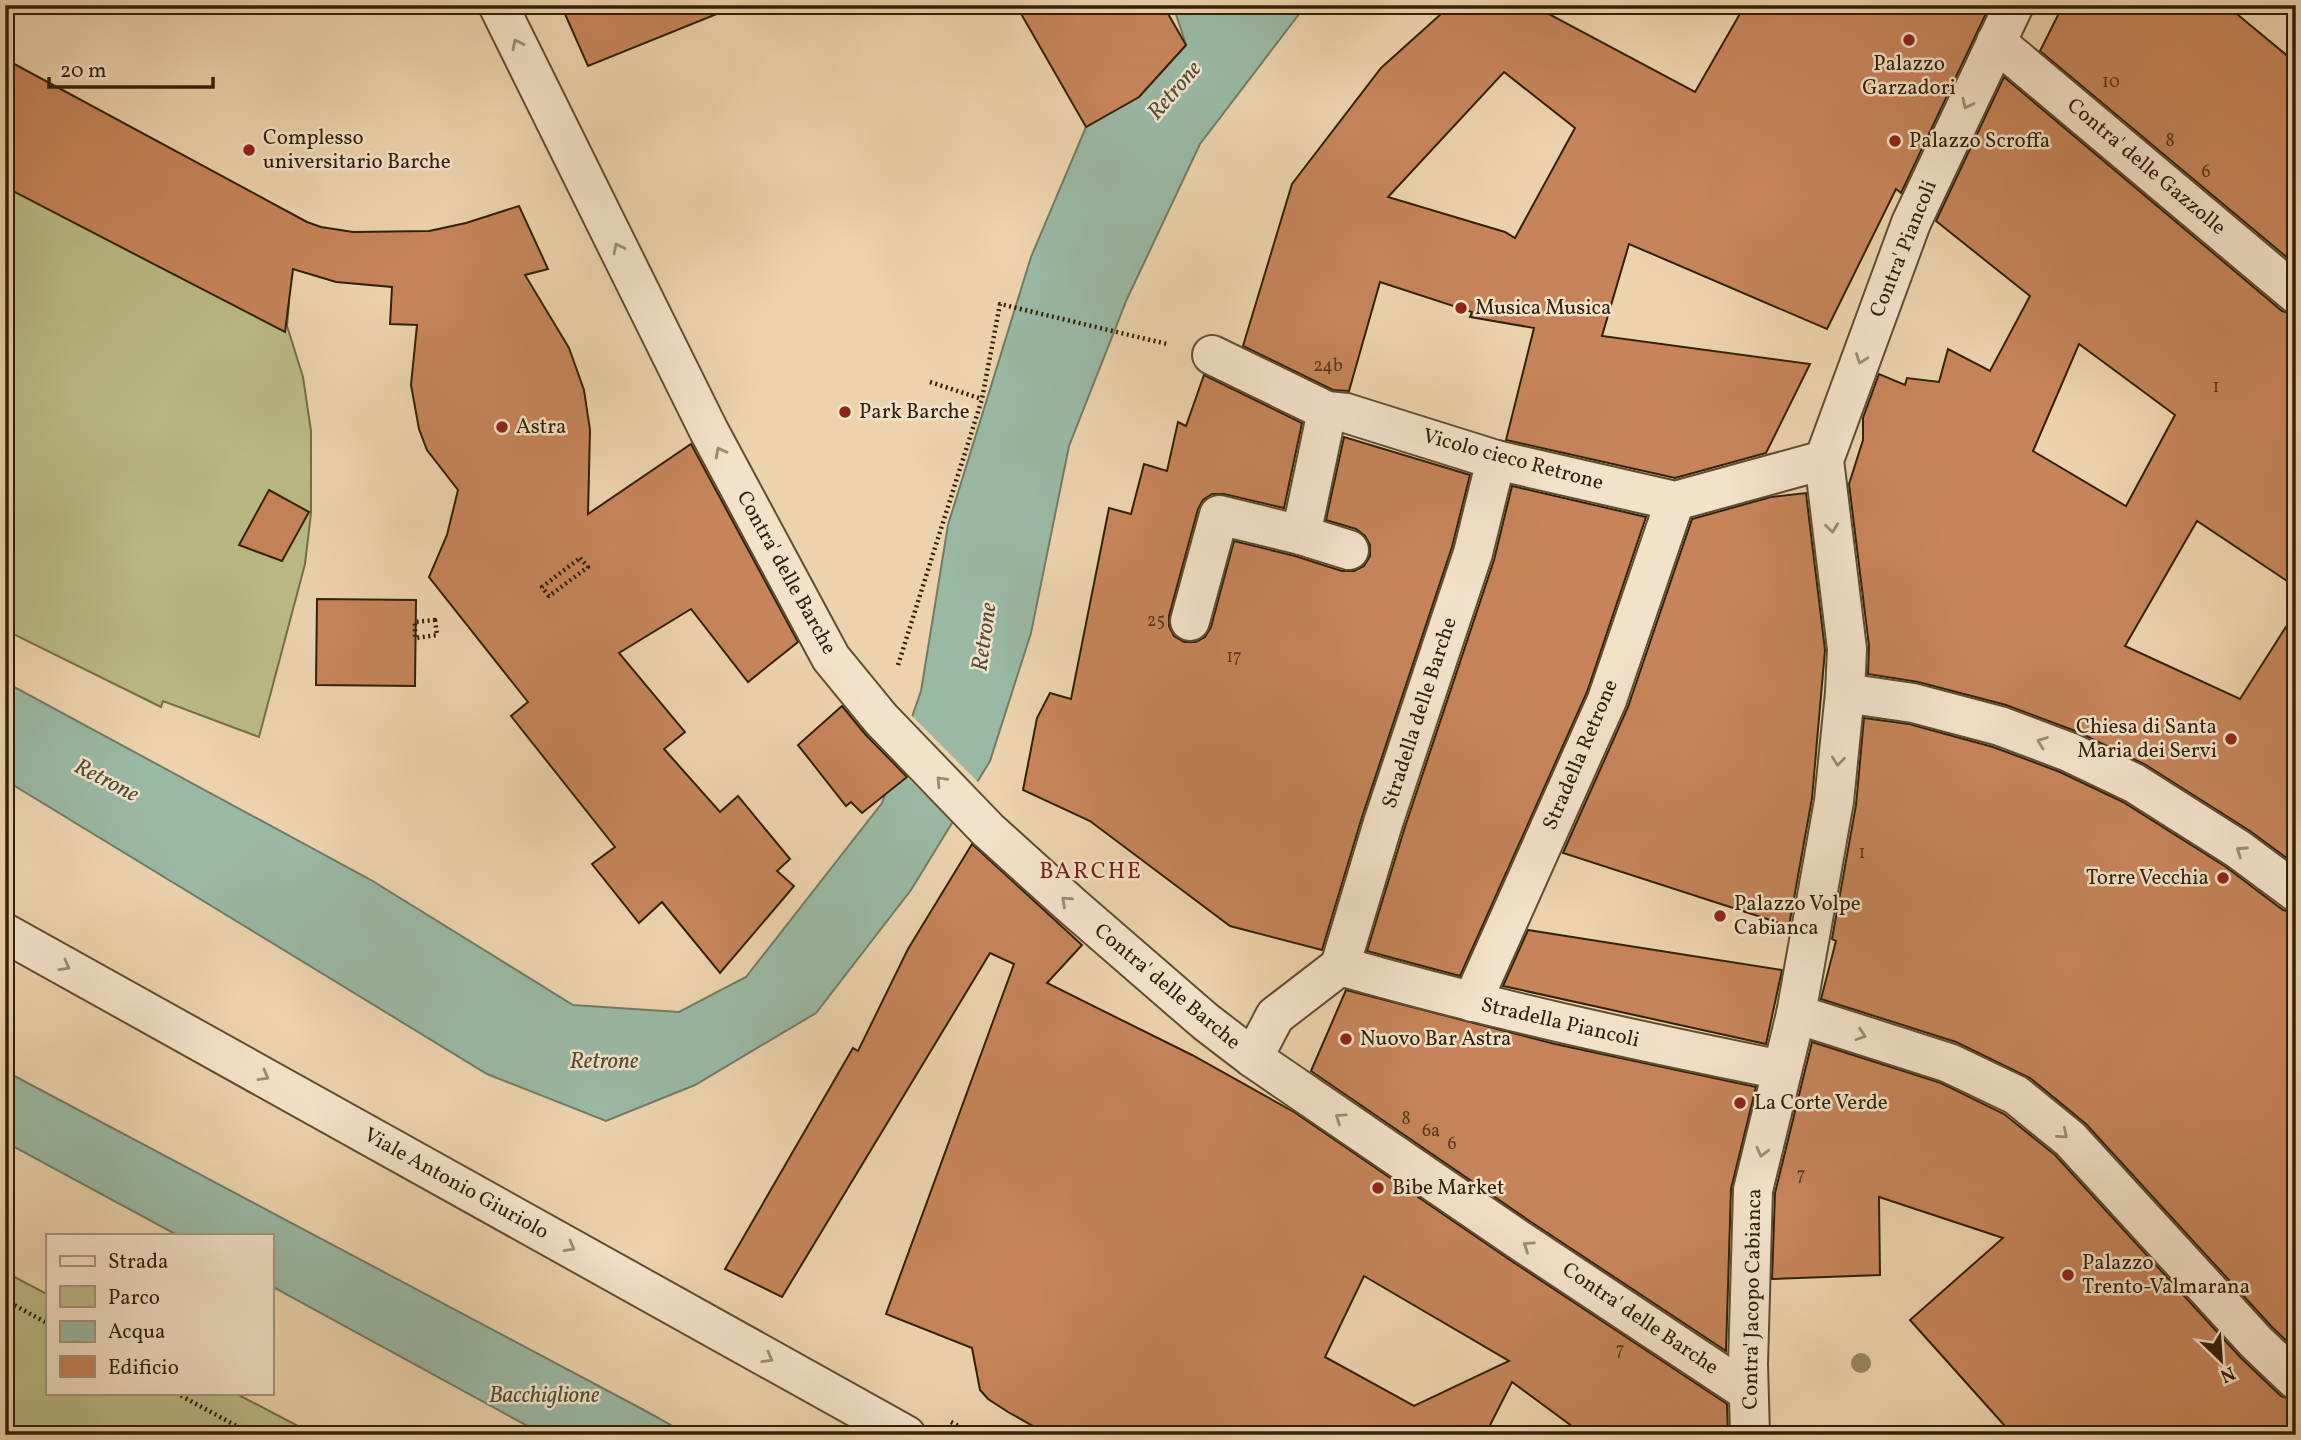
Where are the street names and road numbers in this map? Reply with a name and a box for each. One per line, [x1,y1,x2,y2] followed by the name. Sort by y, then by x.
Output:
[2060,92,2232,242] street label: Contra' delle Gazzolle
[1863,176,1945,322] street label: Contra' Piancoli
[1419,422,1607,498] street label: Vicolo cieco Retrone
[729,486,843,660] street label: Contra' delle Barche
[1375,614,1465,812] street label: Stradella delle Barche
[1536,675,1626,835] street label: Stradella Retrone
[1088,917,1246,1057] street label: Contra' delle Barche
[1478,991,1642,1055] street label: Stradella Piancoli
[358,1121,554,1247] street label: Viale Antonio Giuriolo
[1737,1188,1769,1410] street label: Contra' Jacopo Cabianca
[1556,1256,1724,1382] street label: Contra' delle Barche

